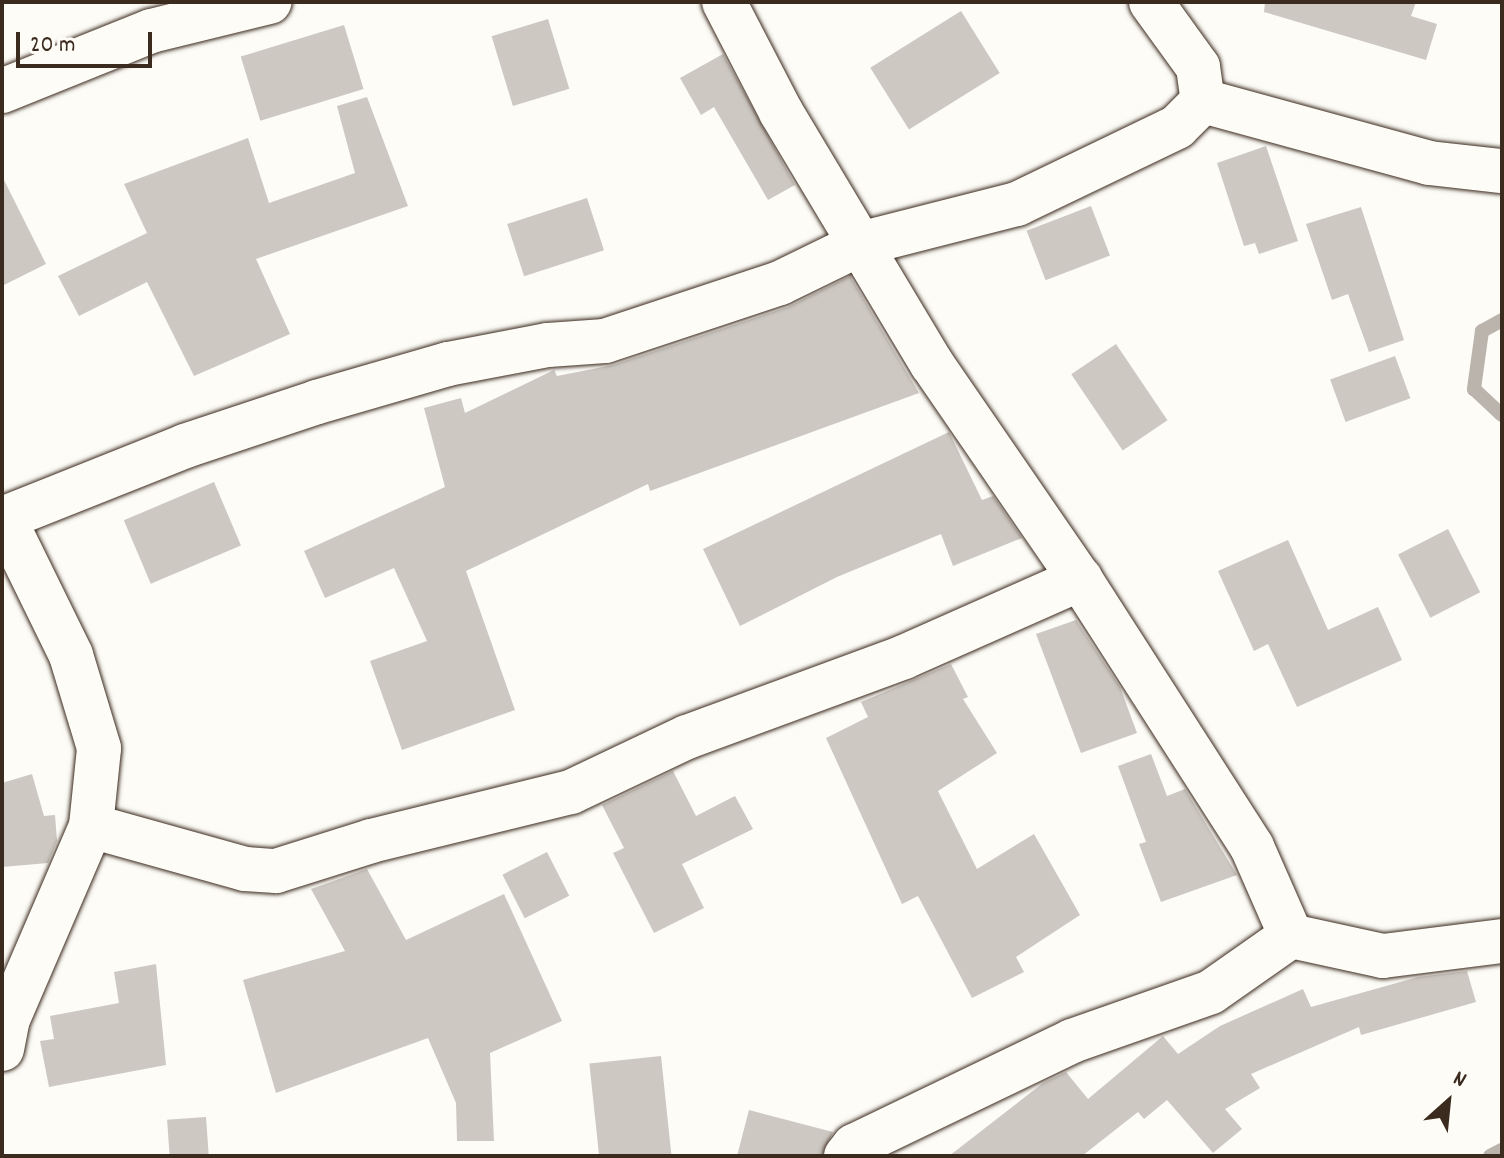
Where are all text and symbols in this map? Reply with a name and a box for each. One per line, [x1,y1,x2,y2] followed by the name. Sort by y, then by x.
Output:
[20,16,156,66] scale bar
[30,29,76,63] text: 20 m
[1408,1062,1488,1142] north arrow
[1447,1064,1471,1096] text: N

